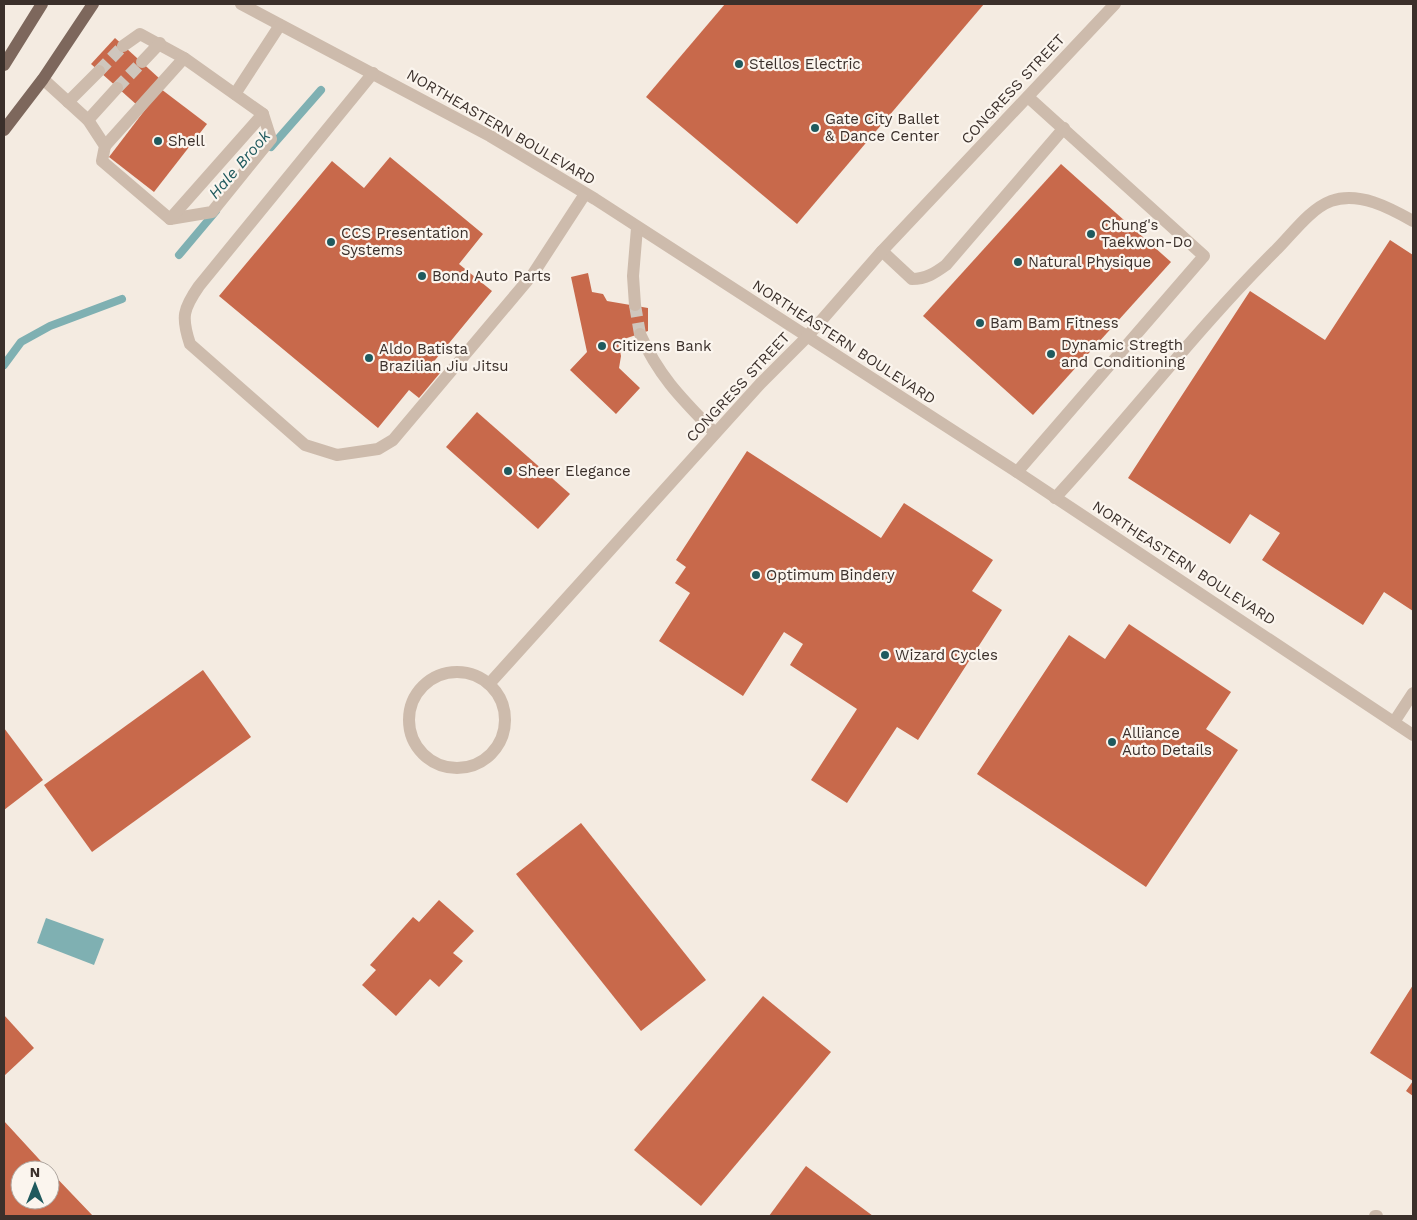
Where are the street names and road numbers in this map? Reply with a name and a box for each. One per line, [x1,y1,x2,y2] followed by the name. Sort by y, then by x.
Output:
[957,30,1069,148] street label: CONGRESS STREET
[403,65,599,189] street label: NORTHEASTERN BOULEVARD
[749,276,939,408] street label: NORTHEASTERN BOULEVARD
[682,328,794,446] street label: CONGRESS STREET
[1089,497,1279,629] street label: NORTHEASTERN BOULEVARD

